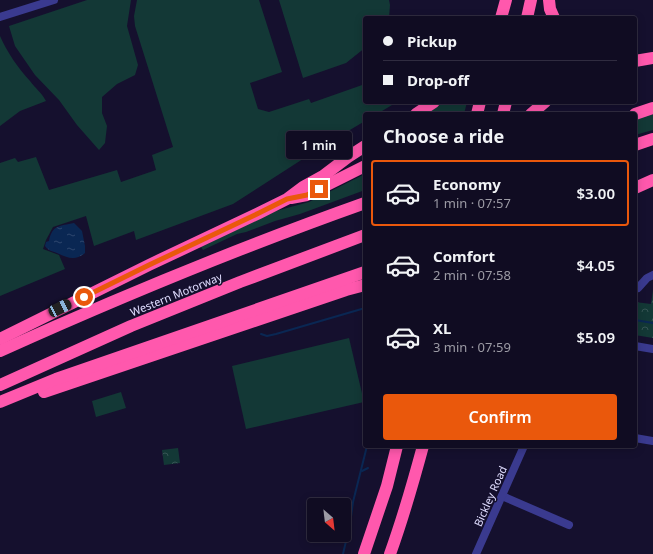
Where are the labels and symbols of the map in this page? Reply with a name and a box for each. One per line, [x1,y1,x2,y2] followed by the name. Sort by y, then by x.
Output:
[286,131,352,159] callout: 1 min
[310,180,328,198] route end
[128,269,225,319] street label: Western Motorway
[75,288,93,306] route start
[47,297,73,319] car
[470,463,510,529] street label: Bickley Road
[307,498,351,542] north arrow

